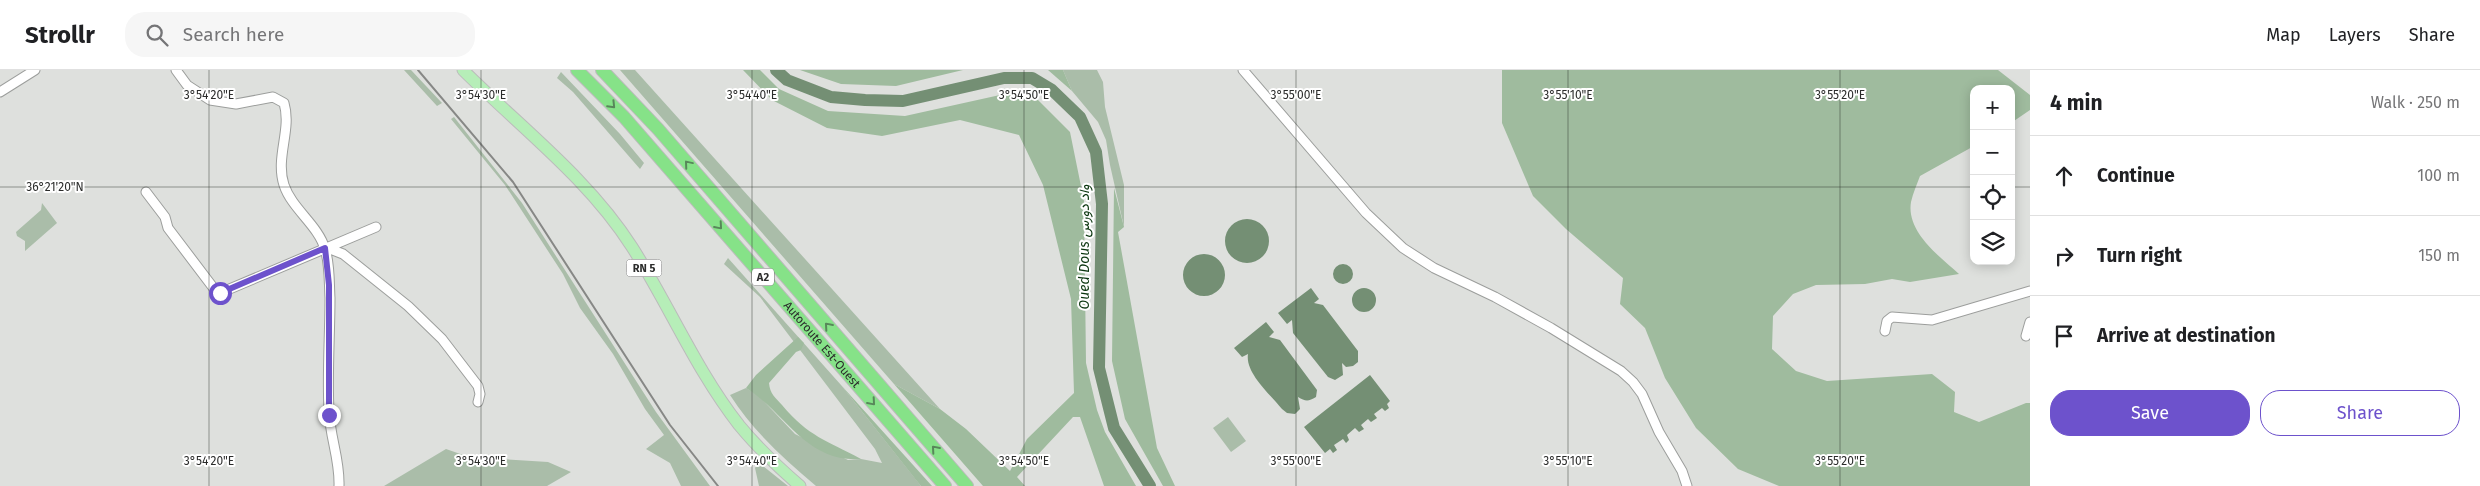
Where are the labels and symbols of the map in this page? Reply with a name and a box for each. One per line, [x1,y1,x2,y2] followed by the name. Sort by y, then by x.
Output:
[184,88,234,102] text: 3°54'20"E
[456,88,506,102] text: 3°54'30"E
[727,88,777,102] text: 3°54'40"E
[999,88,1049,102] text: 3°54'50"E
[1271,88,1321,102] text: 3°55'00"E
[1543,88,1593,102] text: 3°55'10"E
[1815,88,1865,102] text: 3°55'20"E
[606,99,615,108] one-way arrow
[684,160,693,169] one-way arrow
[26,180,84,194] text: 36°21'20"N
[1076,184,1093,309] water label: Oued Dous واد دورس
[714,221,723,230] one-way arrow
[626,260,662,277] road number: RN 5
[752,268,774,286] road number: A2
[209,282,232,305] route start
[781,299,864,391] street label: Autoroute Est-Ouest
[825,323,834,332] one-way arrow
[866,396,875,405] one-way arrow
[318,404,341,427] route end
[932,446,941,455] one-way arrow
[184,454,234,468] text: 3°54'20"E
[456,454,506,468] text: 3°54'30"E
[727,454,777,468] text: 3°54'40"E
[999,454,1049,468] text: 3°54'50"E
[1271,454,1321,468] text: 3°55'00"E
[1543,454,1593,468] text: 3°55'10"E
[1815,454,1865,468] text: 3°55'20"E

